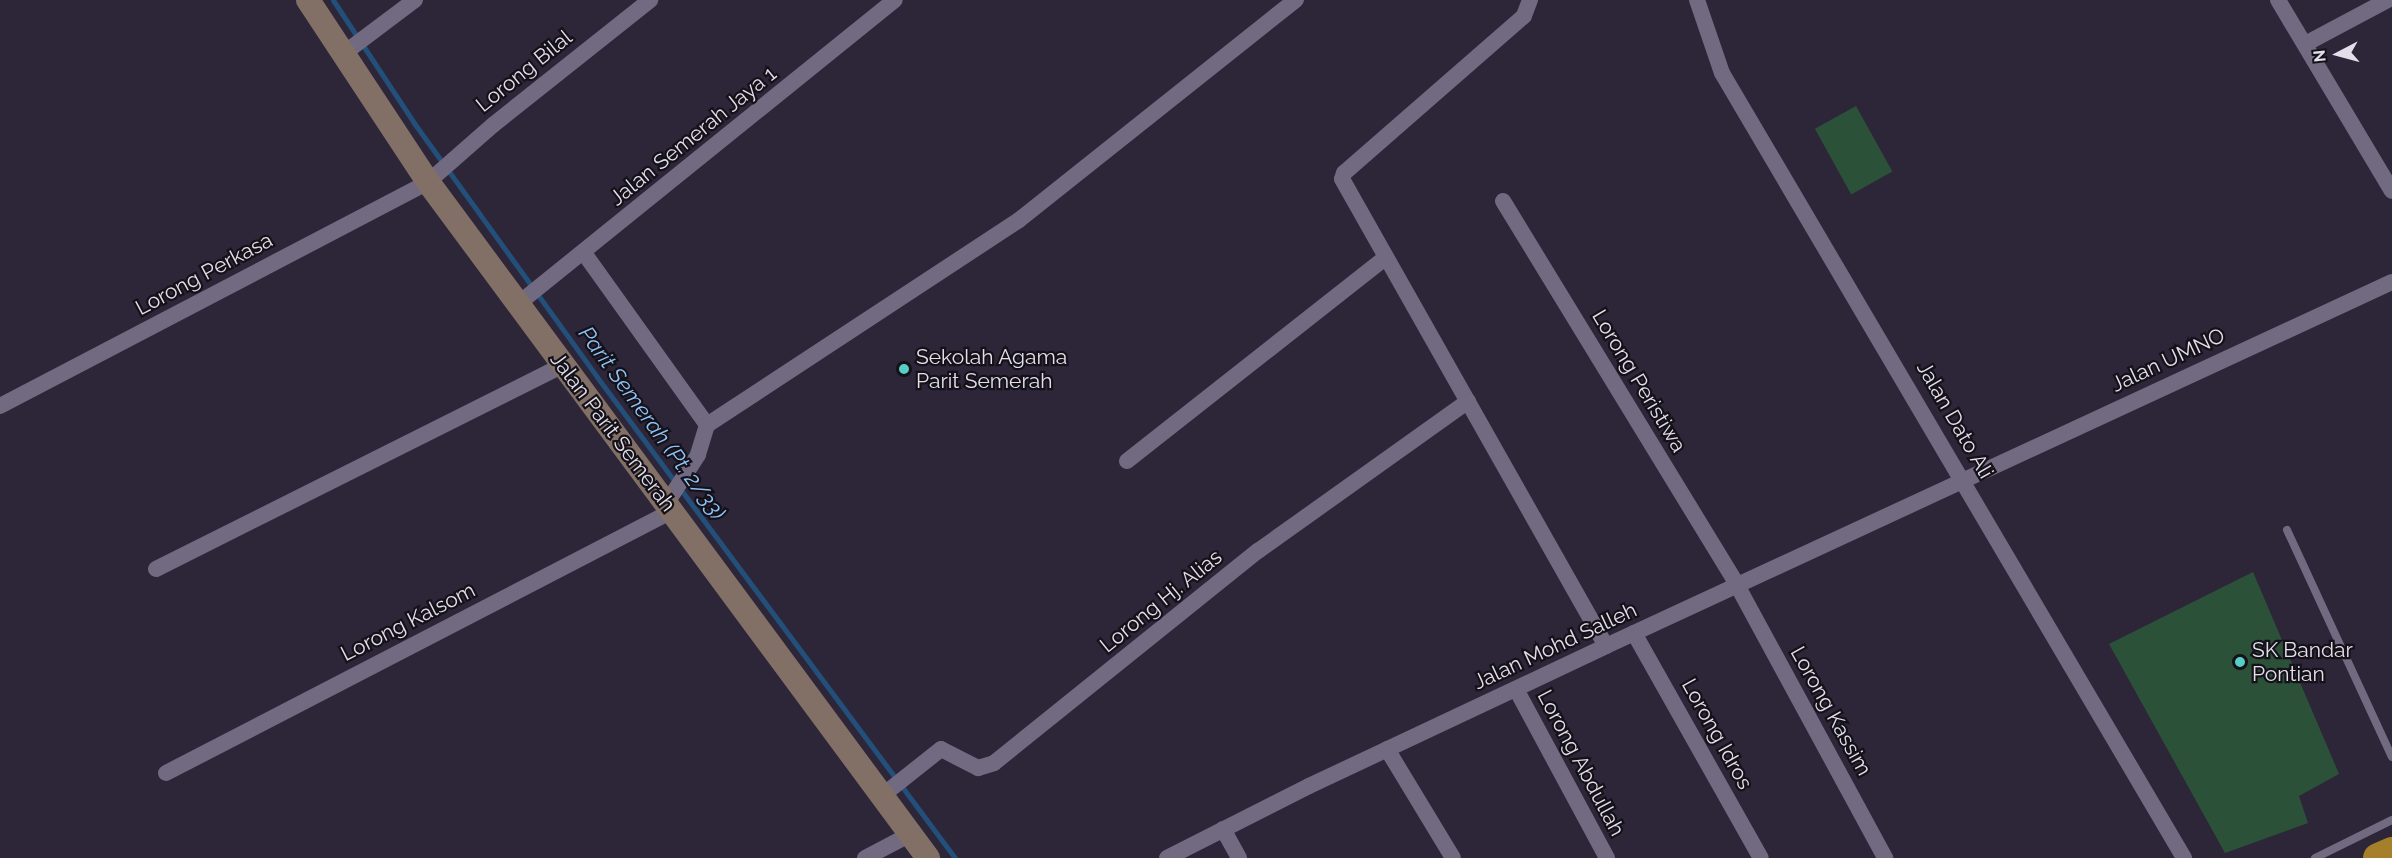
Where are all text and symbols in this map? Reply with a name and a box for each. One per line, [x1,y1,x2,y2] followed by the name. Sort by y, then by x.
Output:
[2308,24,2368,84] north arrow
[471,25,577,117] street label: Lorong Bilal
[2310,49,2330,63] text: N
[605,61,781,211] street label: Jalan Semerah Jaya 1
[131,227,277,321] street label: Lorong Perkasa
[1587,305,1691,457] street label: Lorong Peristiwa
[573,321,731,525] water label: Parit Semerah (Pt. 2/33)
[2107,323,2229,397] street label: Jalan UMNO
[916,344,1068,394] place label: Sekolah Agama Parit Semerah
[545,348,681,516] street label: Jalan Parit Semerah
[1911,357,1999,483] street label: Jalan Dato Ali
[897,362,911,376] marker: Sekolah Agama Parit Semerah
[1095,544,1227,658] street label: Lorong Hj. Alias
[337,577,479,667] street label: Lorong Kalsom
[1469,597,1641,695] street label: Jalan Mohd Salleh
[2252,637,2353,687] place label: SK Bandar Pontian
[1785,642,1877,780] street label: Lorong Kassim
[2233,655,2247,669] marker: SK Bandar Pontian
[1676,674,1758,794] street label: Lorong Idros
[1532,685,1630,841] street label: Lorong Abdullah

